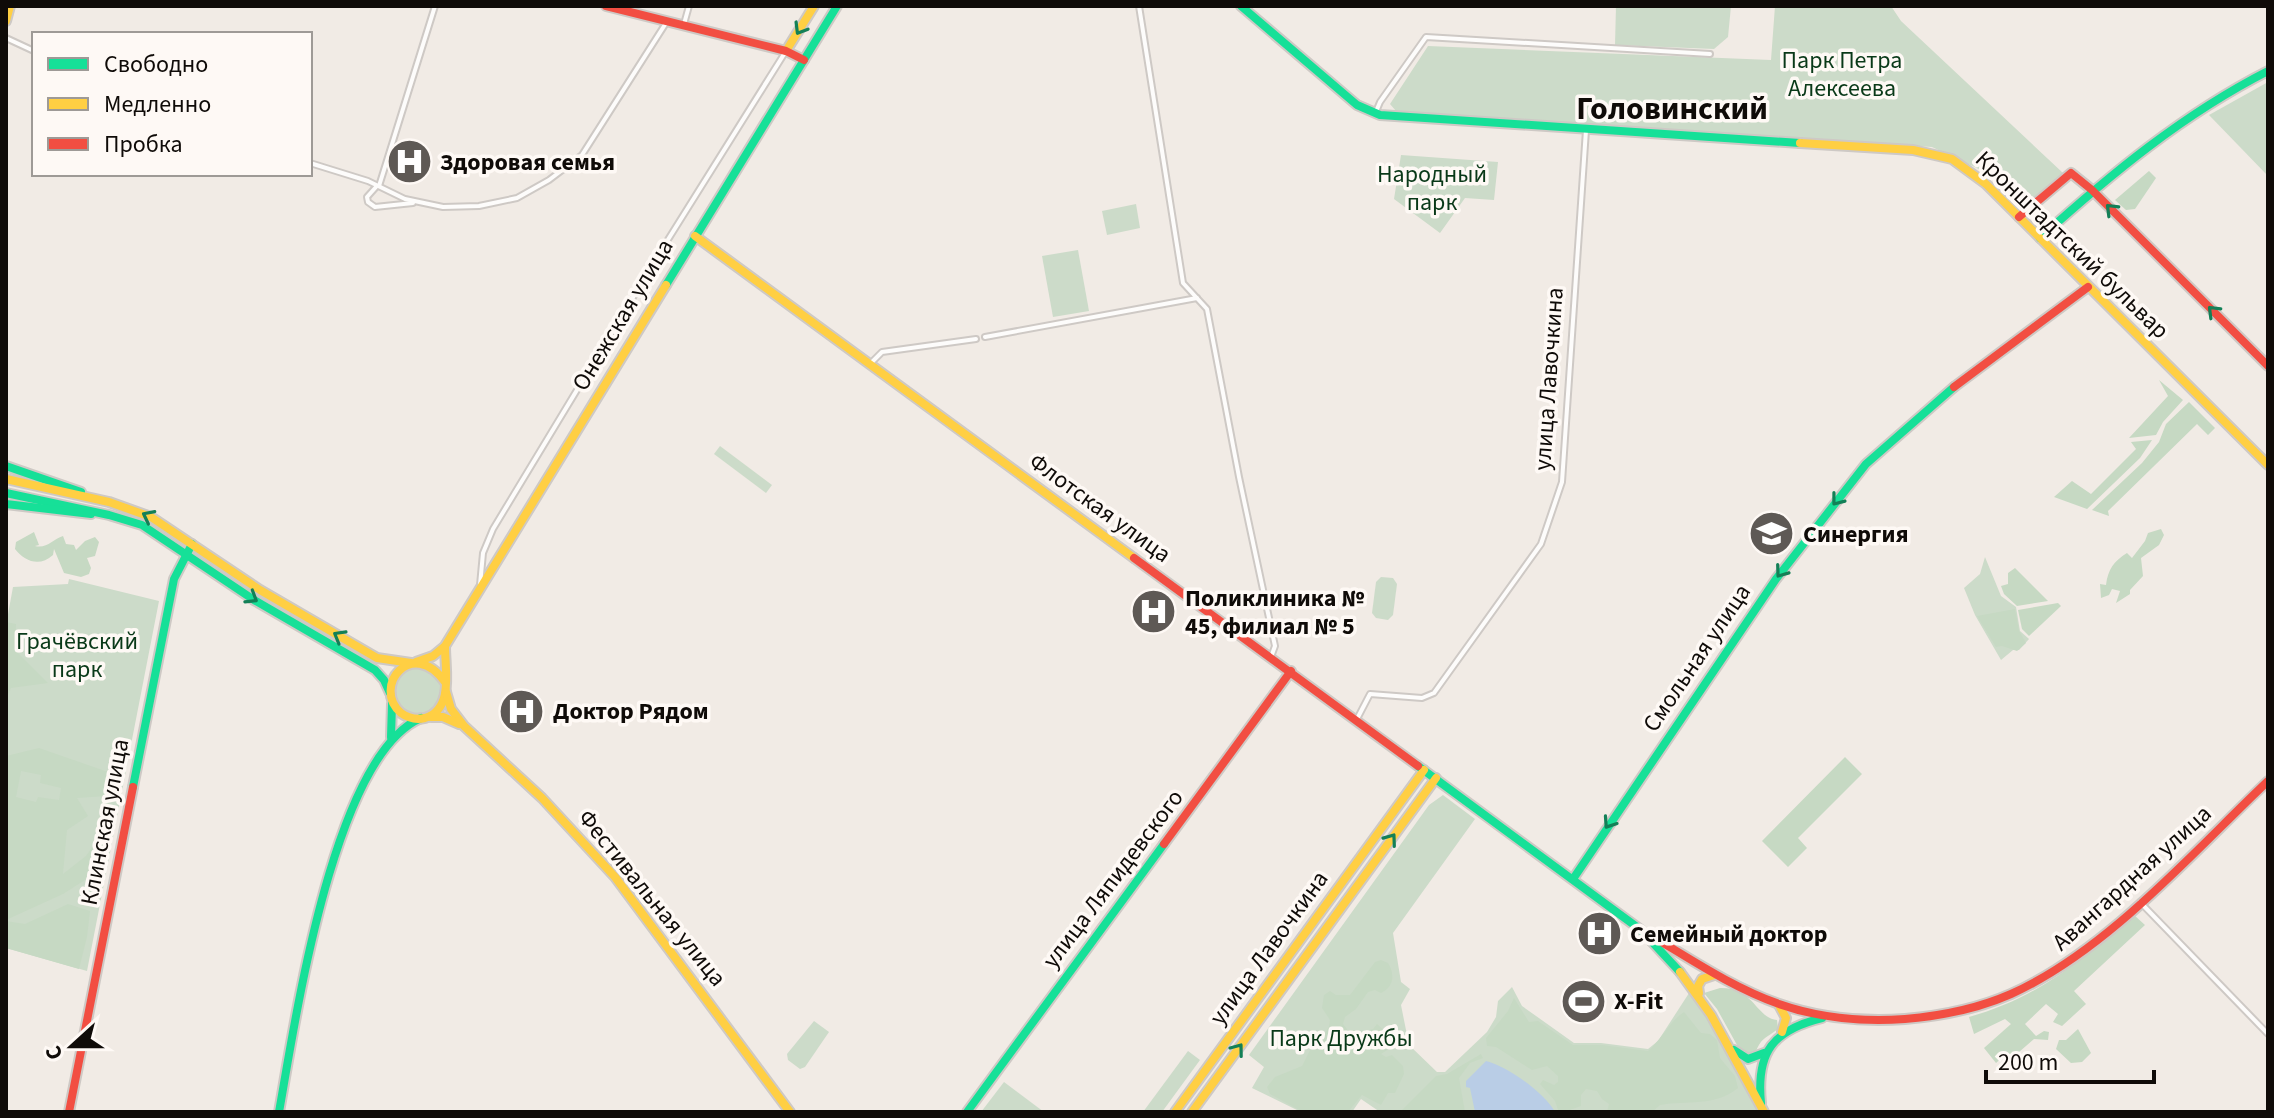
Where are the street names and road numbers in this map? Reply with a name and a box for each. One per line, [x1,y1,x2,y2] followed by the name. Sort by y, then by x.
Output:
[1967,143,2177,347] street label: Кронштадтский бульвар
[564,232,682,398] street label: Онежская улица
[1525,286,1573,472] street label: улица Лавочкина
[1022,444,1178,572] street label: Флотская улица
[1634,577,1760,739] street label: Смольная улица
[72,736,138,908] street label: Клинская улица
[1034,782,1192,976] street label: улица Ляпидевского
[2045,797,2219,959] street label: Авангардная улица
[569,802,735,994] street label: Фестивальная улица
[1201,864,1337,1032] street label: улица Лавочкина

